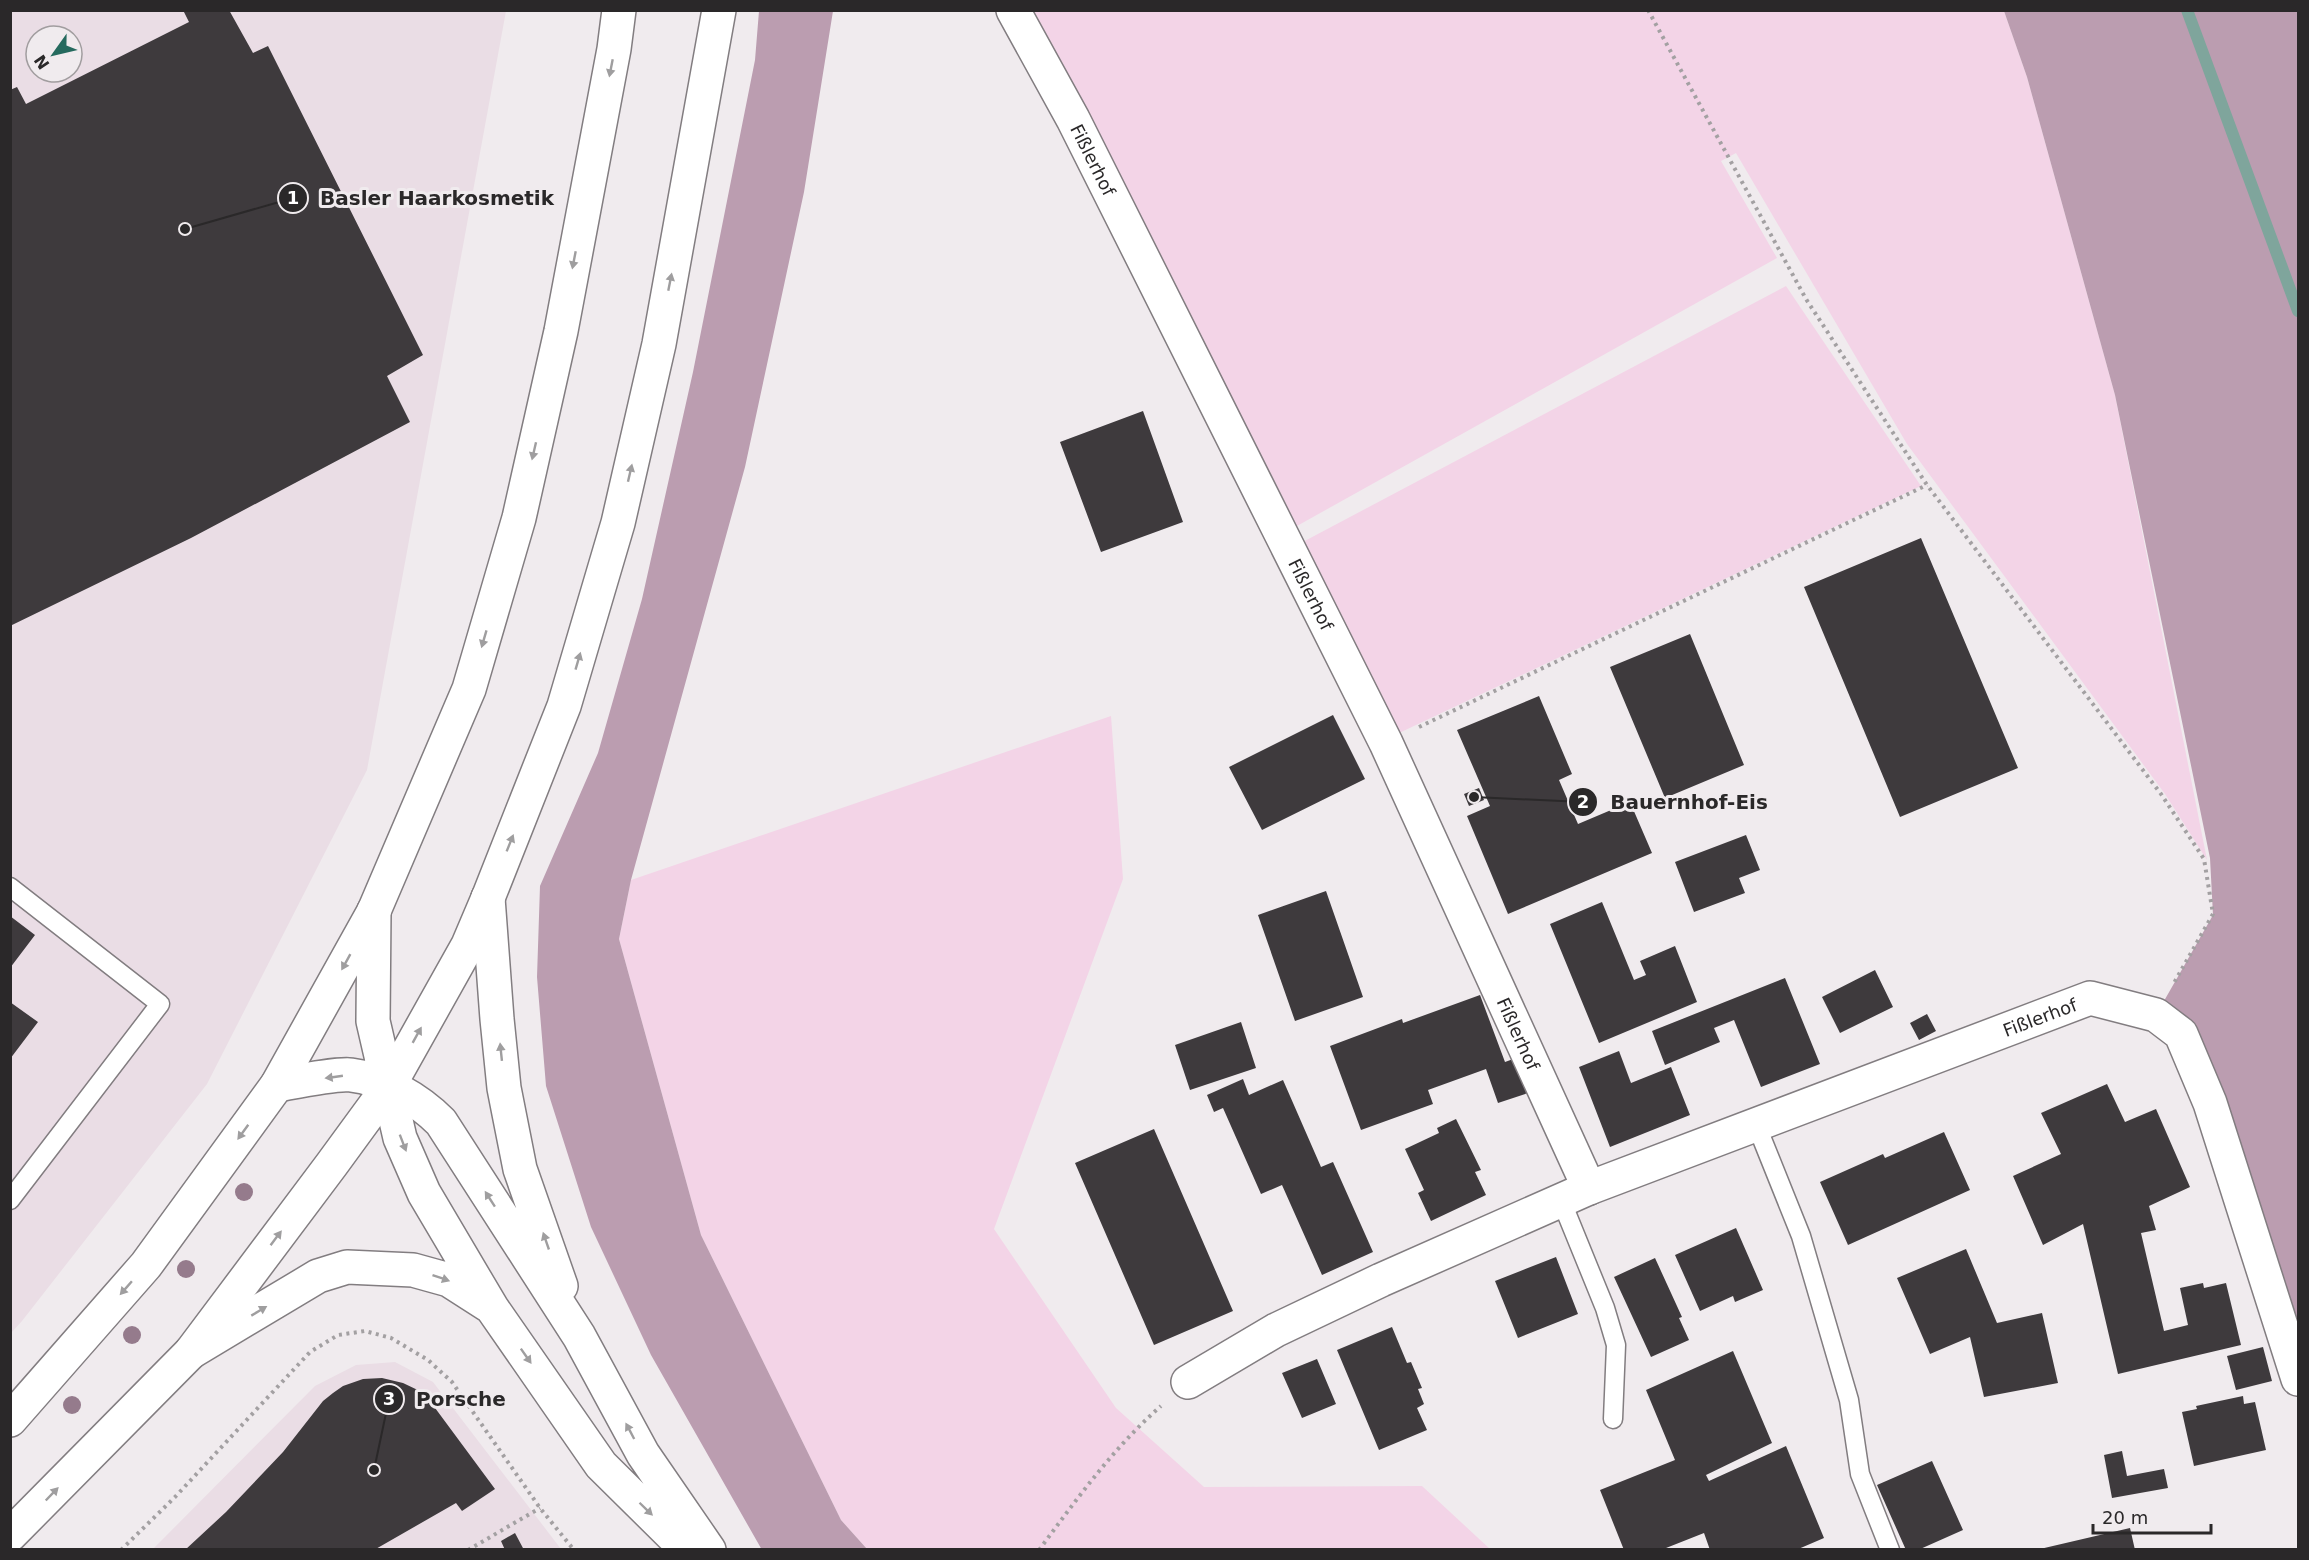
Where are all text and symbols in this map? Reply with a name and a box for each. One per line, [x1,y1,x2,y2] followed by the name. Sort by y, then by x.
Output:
[24,24,84,84] north arrow
[30,51,54,73] text: N
[606,59,615,78] one-way arrow
[1067,120,1120,200] street label: Fißlerhof
[278,179,566,217] callout: Basler Haarkosmetik
[320,186,555,210] text: Basler Haarkosmetik
[287,187,299,208] text: 1
[569,251,578,270] one-way arrow
[666,272,675,291] one-way arrow
[529,441,539,460] one-way arrow
[625,463,635,482] one-way arrow
[1285,555,1338,634] street label: Fißlerhof
[479,630,488,648] one-way arrow
[574,651,583,669] one-way arrow
[1568,783,1780,821] callout: Bauernhof-Eis
[1610,790,1768,814] text: Bauernhof-Eis
[1577,791,1589,812] text: 2
[506,834,515,852] one-way arrow
[341,954,351,971] one-way arrow
[2000,993,2080,1041] street label: Fißlerhof
[1493,994,1544,1074] street label: Fißlerhof
[412,1026,422,1043] one-way arrow
[496,1043,505,1062] one-way arrow
[324,1072,343,1081] one-way arrow
[237,1123,249,1139] one-way arrow
[398,1134,408,1152] one-way arrow
[485,1191,496,1207] one-way arrow
[270,1231,282,1246] one-way arrow
[540,1232,550,1250] one-way arrow
[432,1274,450,1284] one-way arrow
[120,1280,133,1295] one-way arrow
[251,1306,267,1317] one-way arrow
[520,1347,532,1363] one-way arrow
[374,1380,518,1418] callout: Porsche
[416,1387,506,1411] text: Porsche
[383,1388,395,1409] text: 3
[625,1422,635,1439] one-way arrow
[45,1486,59,1501] one-way arrow
[2093,1497,2212,1535] scale bar
[638,1501,652,1515] one-way arrow
[2102,1507,2148,1528] text: 20 m

